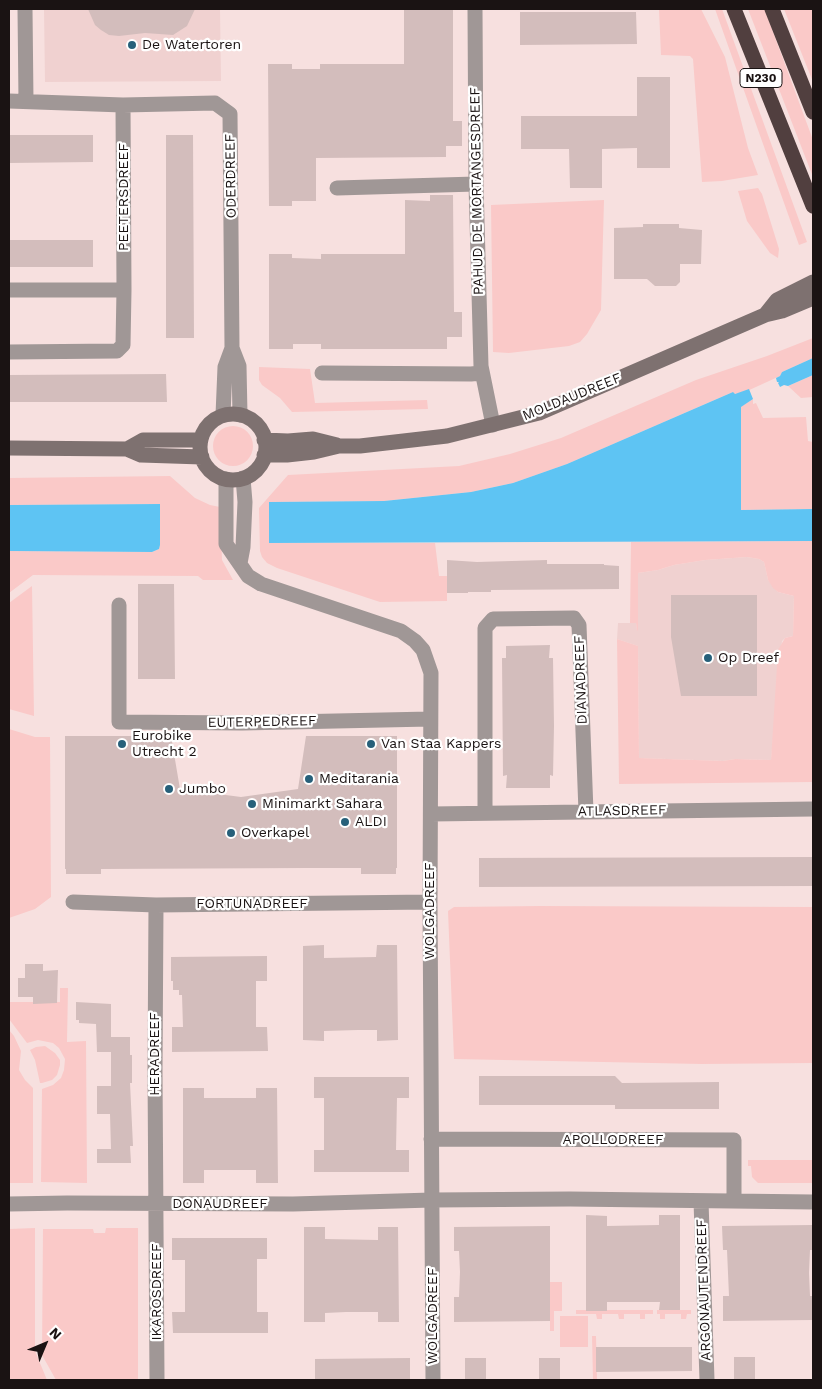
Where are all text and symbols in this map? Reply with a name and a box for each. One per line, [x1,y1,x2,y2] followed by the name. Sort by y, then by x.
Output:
[142,37,241,53] place label: De Watertoren
[126,39,138,51] marker: De Watertoren
[740,68,782,88] road number: N230
[467,87,487,295] street label: PAHUD DE MORTANGESDREEF
[222,134,240,218] street label: ODERDREEF
[116,143,132,251] street label: PEETERSDREEF
[520,370,624,424] street label: MOLDAUDREEF
[571,635,591,725] street label: DIANADREEF
[718,650,779,666] place label: Op Dreef
[702,652,714,664] marker: Op Dreef
[207,713,317,731] street label: EUTERPEDREEF
[132,728,197,760] place label: Eurobike Utrecht 2
[381,736,501,752] place label: Van Staa Kappers
[116,738,128,750] marker: Eurobike Utrecht 2
[365,738,377,750] marker: Van Staa Kappers
[319,771,399,787] place label: Meditarania
[303,773,315,785] marker: Meditarania
[179,781,226,797] place label: Jumbo
[163,783,175,795] marker: Jumbo
[262,796,382,812] place label: Minimarkt Sahara
[246,798,258,810] marker: Minimarkt Sahara
[578,802,666,820] street label: ATLASDREEF
[355,814,387,830] place label: ALDI
[339,816,351,828] marker: ALDI
[241,825,309,841] place label: Overkapel
[225,827,237,839] marker: Overkapel
[422,862,438,960] street label: WOLGADREEF
[196,896,308,912] street label: FORTUNADREEF
[147,1012,163,1096] street label: HERADREEF
[563,1132,663,1148] street label: APOLLODREEF
[172,1196,268,1212] street label: DONAUDREEF
[693,1219,715,1361] street label: ARGONAUTENDREEF
[149,1243,165,1341] street label: IKAROSDREEF
[425,1267,441,1365] street label: WOLGADREEF
[20,1319,70,1369] north arrow
[46,1324,65,1343] text: N

